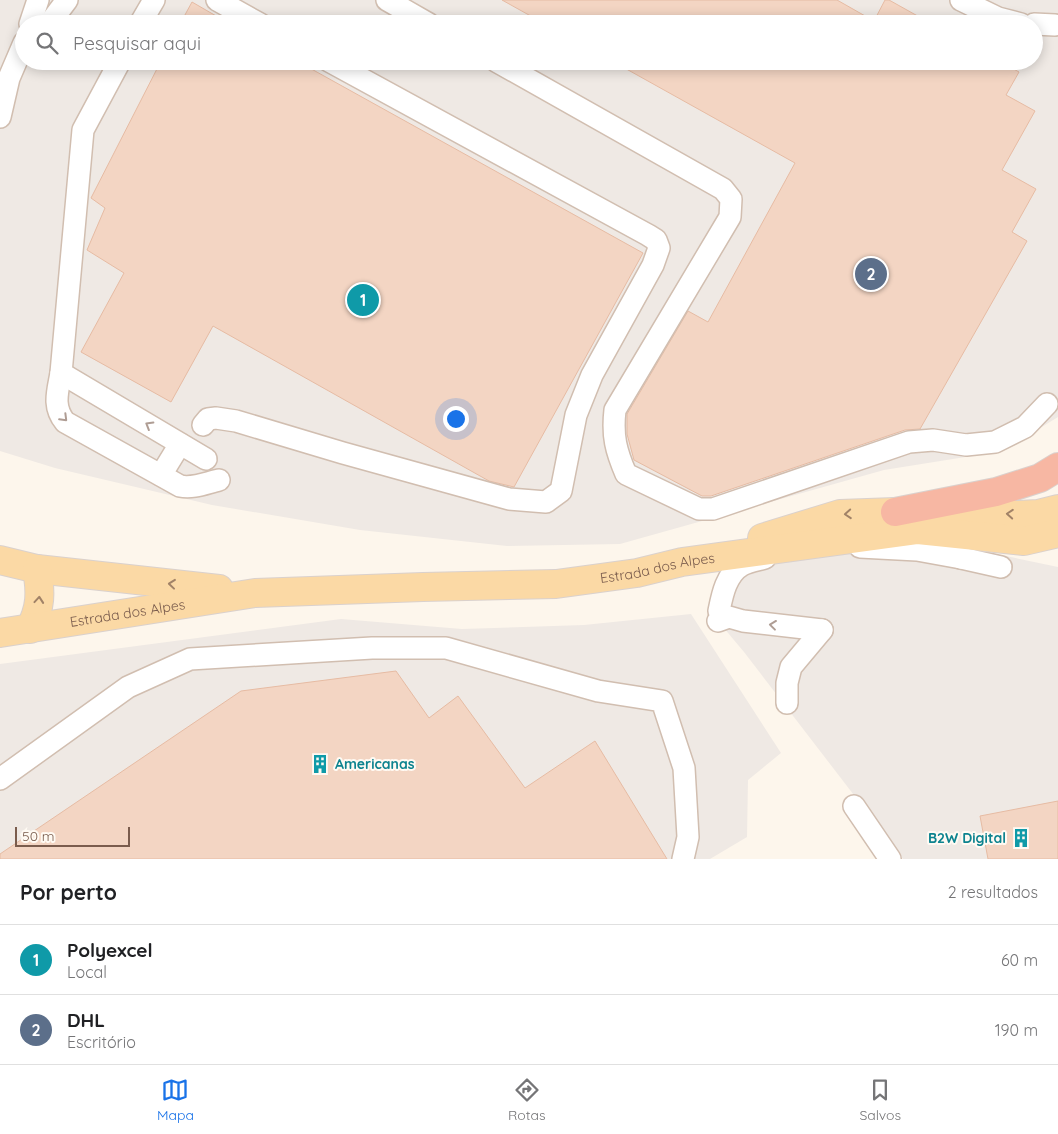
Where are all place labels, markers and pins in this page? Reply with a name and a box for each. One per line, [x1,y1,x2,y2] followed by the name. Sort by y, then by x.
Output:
[855,255,887,293] pin: 2
[347,281,379,319] pin: 1
[309,753,331,775] building icon: Americanas
[335,755,415,773] place label: Americanas
[1010,827,1032,849] building icon: B2W Digital
[928,829,1006,847] place label: B2W Digital

